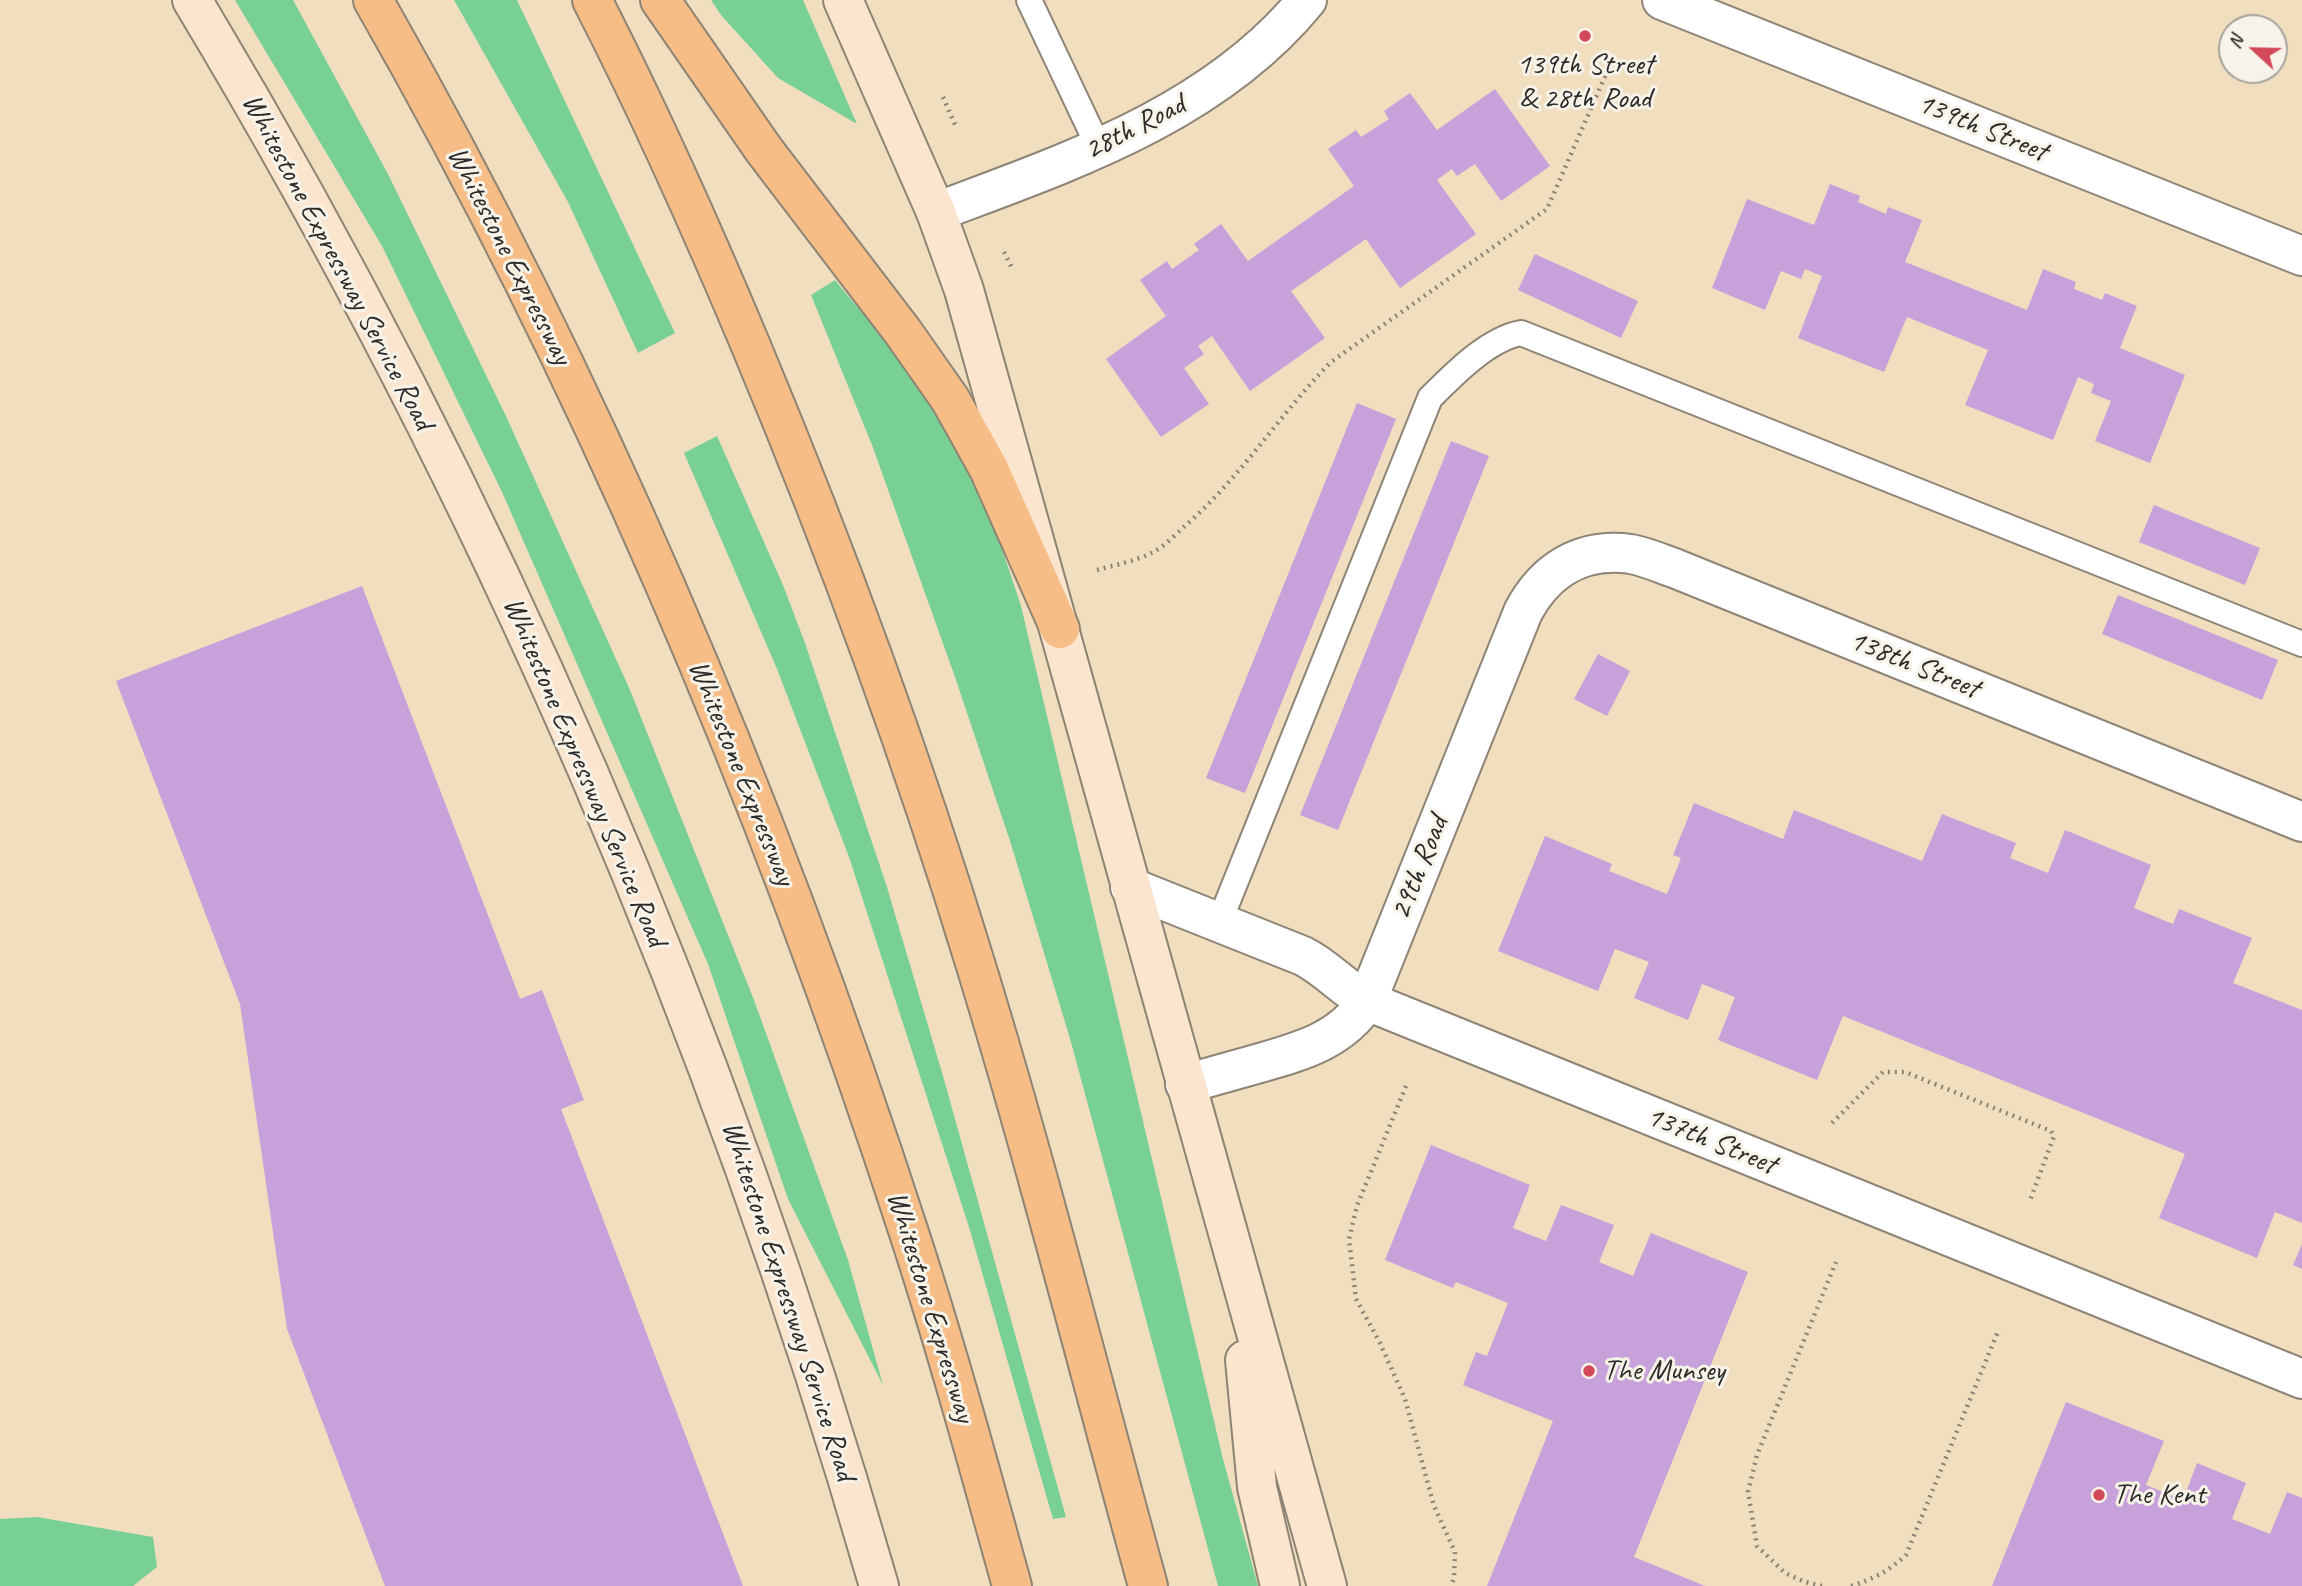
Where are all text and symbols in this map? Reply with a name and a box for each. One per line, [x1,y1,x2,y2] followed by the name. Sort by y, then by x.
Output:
[2218,14,2288,84] north arrow
[1577,28,1593,44] marker: 139th Street & 28th Road
[2222,32,2249,52] text: N
[1517,47,1653,118] place label: 139th Street & 28th Road
[1912,86,2052,170] street label: 139th Street
[1079,87,1191,169] street label: 28th Road
[233,88,441,436] street label: Whitestone Expressway Service Road
[439,141,579,371] street label: Whitestone Expressway
[494,592,674,952] street label: Whitestone Expressway Service Road
[1844,623,1984,707] street label: 138th Street
[679,655,803,891] street label: Whitestone Expressway
[1383,811,1457,925] street label: 29th Road
[1641,1099,1781,1183] street label: 137th Street
[713,1117,863,1485] street label: Whitestone Expressway Service Road
[878,1187,982,1427] street label: Whitestone Expressway
[1603,1353,1724,1389] place label: The Munsey
[1581,1363,1597,1379] marker: The Munsey
[2113,1477,2205,1513] place label: The Kent
[2091,1487,2107,1503] marker: The Kent

